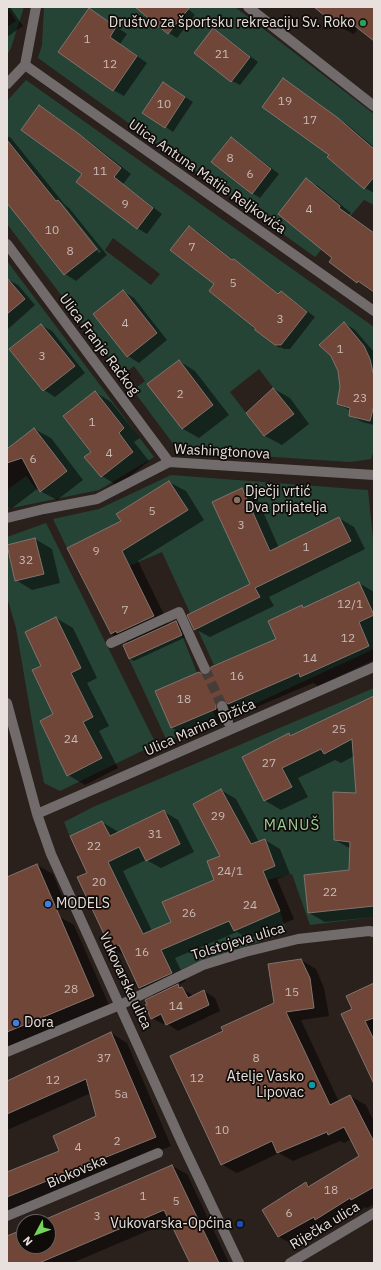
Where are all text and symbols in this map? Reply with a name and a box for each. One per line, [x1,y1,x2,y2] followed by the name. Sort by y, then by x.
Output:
[109,15,355,31] place label: Društvo za športsku rekreaciju Sv. Roko
[358,18,368,28] marker: Društvo za športsku rekreaciju Sv. Roko
[83,33,91,47] house number: 1
[215,48,229,62] house number: 21
[103,58,117,72] house number: 12
[278,95,292,109] house number: 19
[157,98,171,112] house number: 10
[303,114,317,128] house number: 17
[125,116,289,238] street label: Ulica Antuna Matije Reljkovića
[226,152,234,166] house number: 8
[93,165,107,179] house number: 11
[246,168,254,182] house number: 6
[121,198,129,212] house number: 9
[305,203,313,217] house number: 4
[45,224,59,238] house number: 10
[188,241,196,255] house number: 7
[66,245,74,259] house number: 8
[229,277,237,291] house number: 5
[55,291,143,399] street label: Ulica Franje Račkog
[276,313,284,327] house number: 3
[121,317,129,331] house number: 4
[336,343,344,357] house number: 1
[38,350,46,364] house number: 3
[176,388,184,402] house number: 2
[353,392,367,406] house number: 23
[88,416,96,430] house number: 1
[174,441,270,463] street label: Washingtonova
[105,447,113,461] house number: 4
[29,453,37,467] house number: 6
[245,484,327,516] place label: Dječji vrtić Dva prijatelja
[232,495,242,505] marker: Dječji vrtić Dva prijatelja
[148,505,156,519] house number: 5
[237,519,245,533] house number: 3
[302,541,310,555] house number: 1
[92,545,100,559] house number: 9
[19,554,33,568] house number: 32
[337,598,363,612] house number: 12/1
[121,604,129,618] house number: 7
[341,632,355,646] house number: 12
[303,652,317,666] house number: 14
[230,670,244,684] house number: 16
[177,693,191,707] house number: 18
[142,696,258,760] street label: Ulica Marina Držića
[332,723,346,737] house number: 25
[64,733,78,747] house number: 24
[262,757,276,771] house number: 27
[211,810,225,824] house number: 29
[264,817,320,835] district label: MANUŠ
[148,828,162,842] house number: 31
[87,840,101,854] house number: 22
[217,865,243,879] house number: 24/1
[92,876,106,890] house number: 20
[323,886,337,900] house number: 22
[56,896,110,912] place label: MODELS
[43,899,53,909] marker: MODELS
[243,899,257,913] house number: 24
[182,907,196,921] house number: 26
[189,920,287,964] street label: Tolstojeva ulica
[95,930,155,1032] street label: Vukovarska ulica
[135,946,149,960] house number: 16
[64,983,78,997] house number: 28
[285,986,299,1000] house number: 15
[169,1000,183,1014] house number: 14
[24,1015,54,1031] place label: Dora
[11,1018,21,1028] marker: Dora
[97,1052,111,1066] house number: 37
[252,1052,260,1066] house number: 8
[227,1069,304,1102] place label: Atelje Vasko Lipovac
[190,1072,204,1086] house number: 12
[46,1074,60,1088] house number: 12
[307,1080,317,1090] marker: Atelje Vasko Lipovac
[114,1088,128,1102] house number: 5a
[215,1124,229,1138] house number: 10
[113,1135,121,1149] house number: 2
[74,1141,82,1155] house number: 4
[44,1152,110,1192] street label: Biokovska
[324,1184,338,1198] house number: 18
[139,1190,147,1204] house number: 1
[172,1195,180,1209] house number: 5
[287,1199,363,1253] street label: Riječka ulica
[285,1207,293,1221] house number: 6
[93,1210,101,1224] house number: 3
[16,1214,56,1254] north arrow
[110,1216,232,1232] place label: Vukovarska-Općina
[235,1219,245,1229] marker: Vukovarska-Općina
[20,1234,36,1249] text: N

